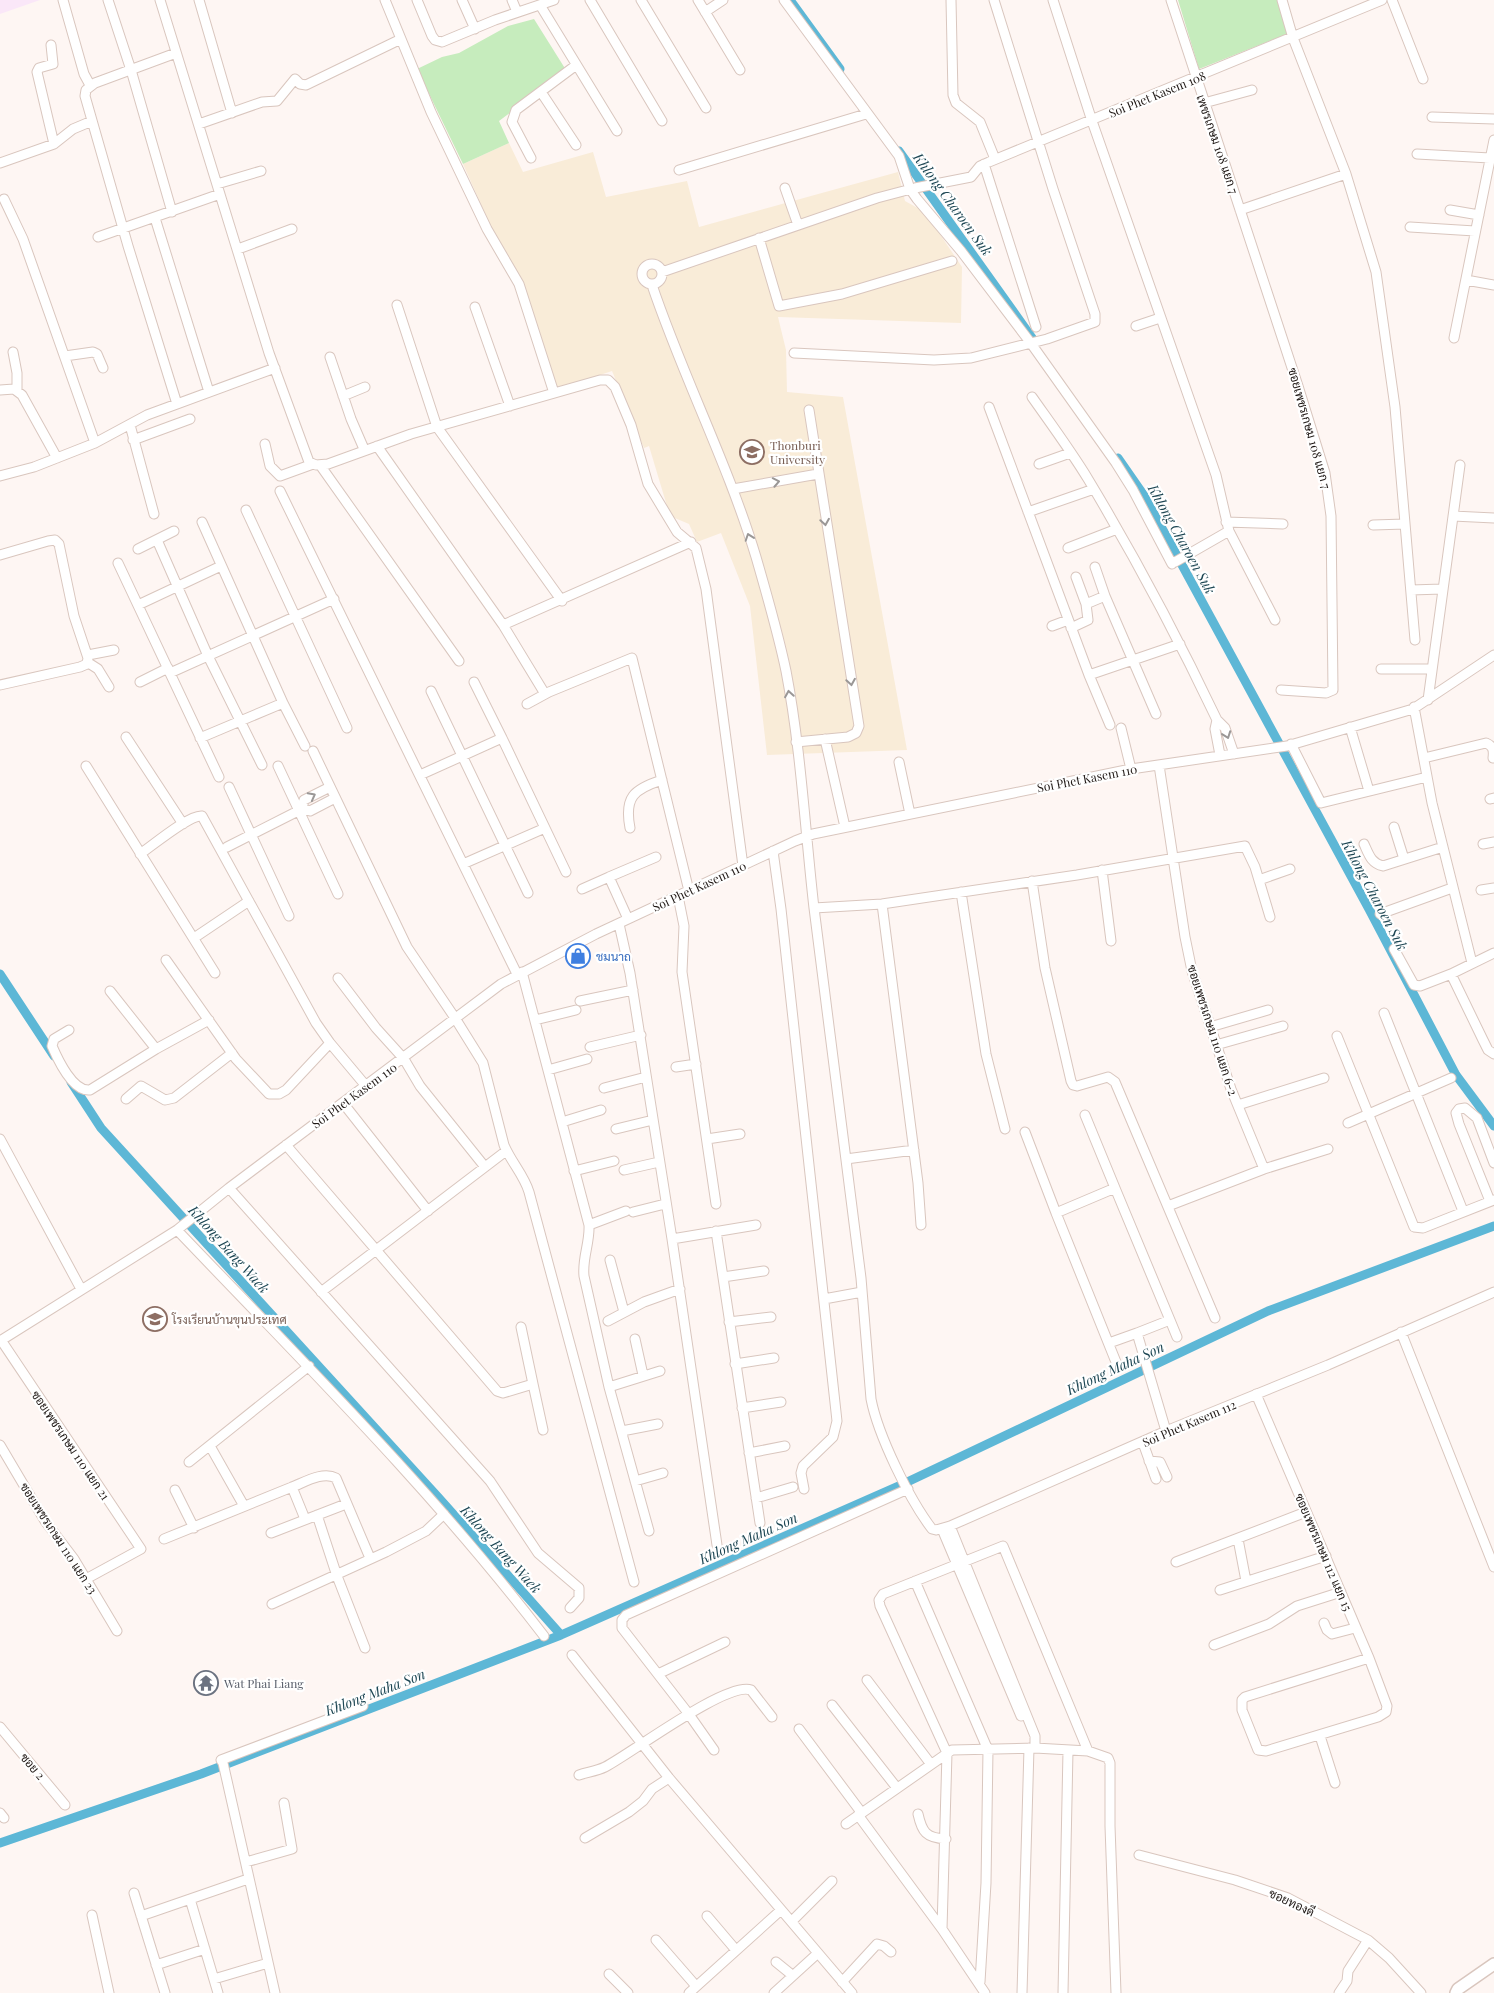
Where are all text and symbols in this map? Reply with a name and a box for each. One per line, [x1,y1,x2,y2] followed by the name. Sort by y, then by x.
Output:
[1106,67,1208,121] street label: Soi Phet Kasem 108
[1194,92,1243,196] street label: เพชรเกษม 108 แยก 7
[909,148,997,259] water label: Khlong Charoen Suk
[1285,366,1335,491] street label: ซอยเพชรเกษม 108 แยก 7
[770,437,825,467] place label: Thonburi University
[739,439,765,465] school or university icon: Thonburi University
[771,477,780,487] one-way arrow
[1143,480,1220,597] water label: Khlong Charoen Suk
[820,517,830,526] one-way arrow
[745,533,755,541] one-way arrow
[845,679,856,687] one-way arrow
[785,690,795,698] one-way arrow
[1221,730,1232,739] one-way arrow
[1036,760,1138,796] street label: Soi Phet Kasem 110
[307,792,316,802] one-way arrow
[1337,835,1412,954] water label: Khlong Charoen Suk
[650,857,748,915] street label: Soi Phet Kasem 110
[565,943,591,969] shop icon: ชมนาถ
[596,948,631,964] place label: ชมนาถ
[1184,963,1242,1098] street label: ซอยเพชรเกษม 110 แยก 6-2
[308,1059,400,1131] street label: Soi Phet Kasem 110
[184,1200,274,1297] water label: Khlong Bang Waek
[142,1306,168,1332] school or university icon: โรงเรียนบ้านขุนประเทศ
[171,1311,287,1329] place label: โรงเรียนบ้านขุนประเทศ
[1062,1337,1167,1399] water label: Khlong Maha Son
[28,1387,114,1503] street label: ซอยเพชรเกษม 110 แยก 21
[1140,1396,1238,1450] street label: Soi Phet Kasem 112
[17,1479,101,1597] street label: ซอยเพชรเกษม 110 แยก 23
[1292,1491,1356,1613] street label: ซอยเพชรเกษม 112 แยก 15
[456,1500,546,1597] water label: Khlong Bang Waek
[695,1508,800,1569] water label: Khlong Maha Son
[321,1664,428,1720] water label: Khlong Maha Son
[193,1670,219,1696] temple icon: Wat Phai Liang
[223,1675,304,1691] place label: Wat Phai Liang
[17,1749,49,1783] street label: ซอย 2
[1267,1884,1317,1920] street label: ซอยทองดี

